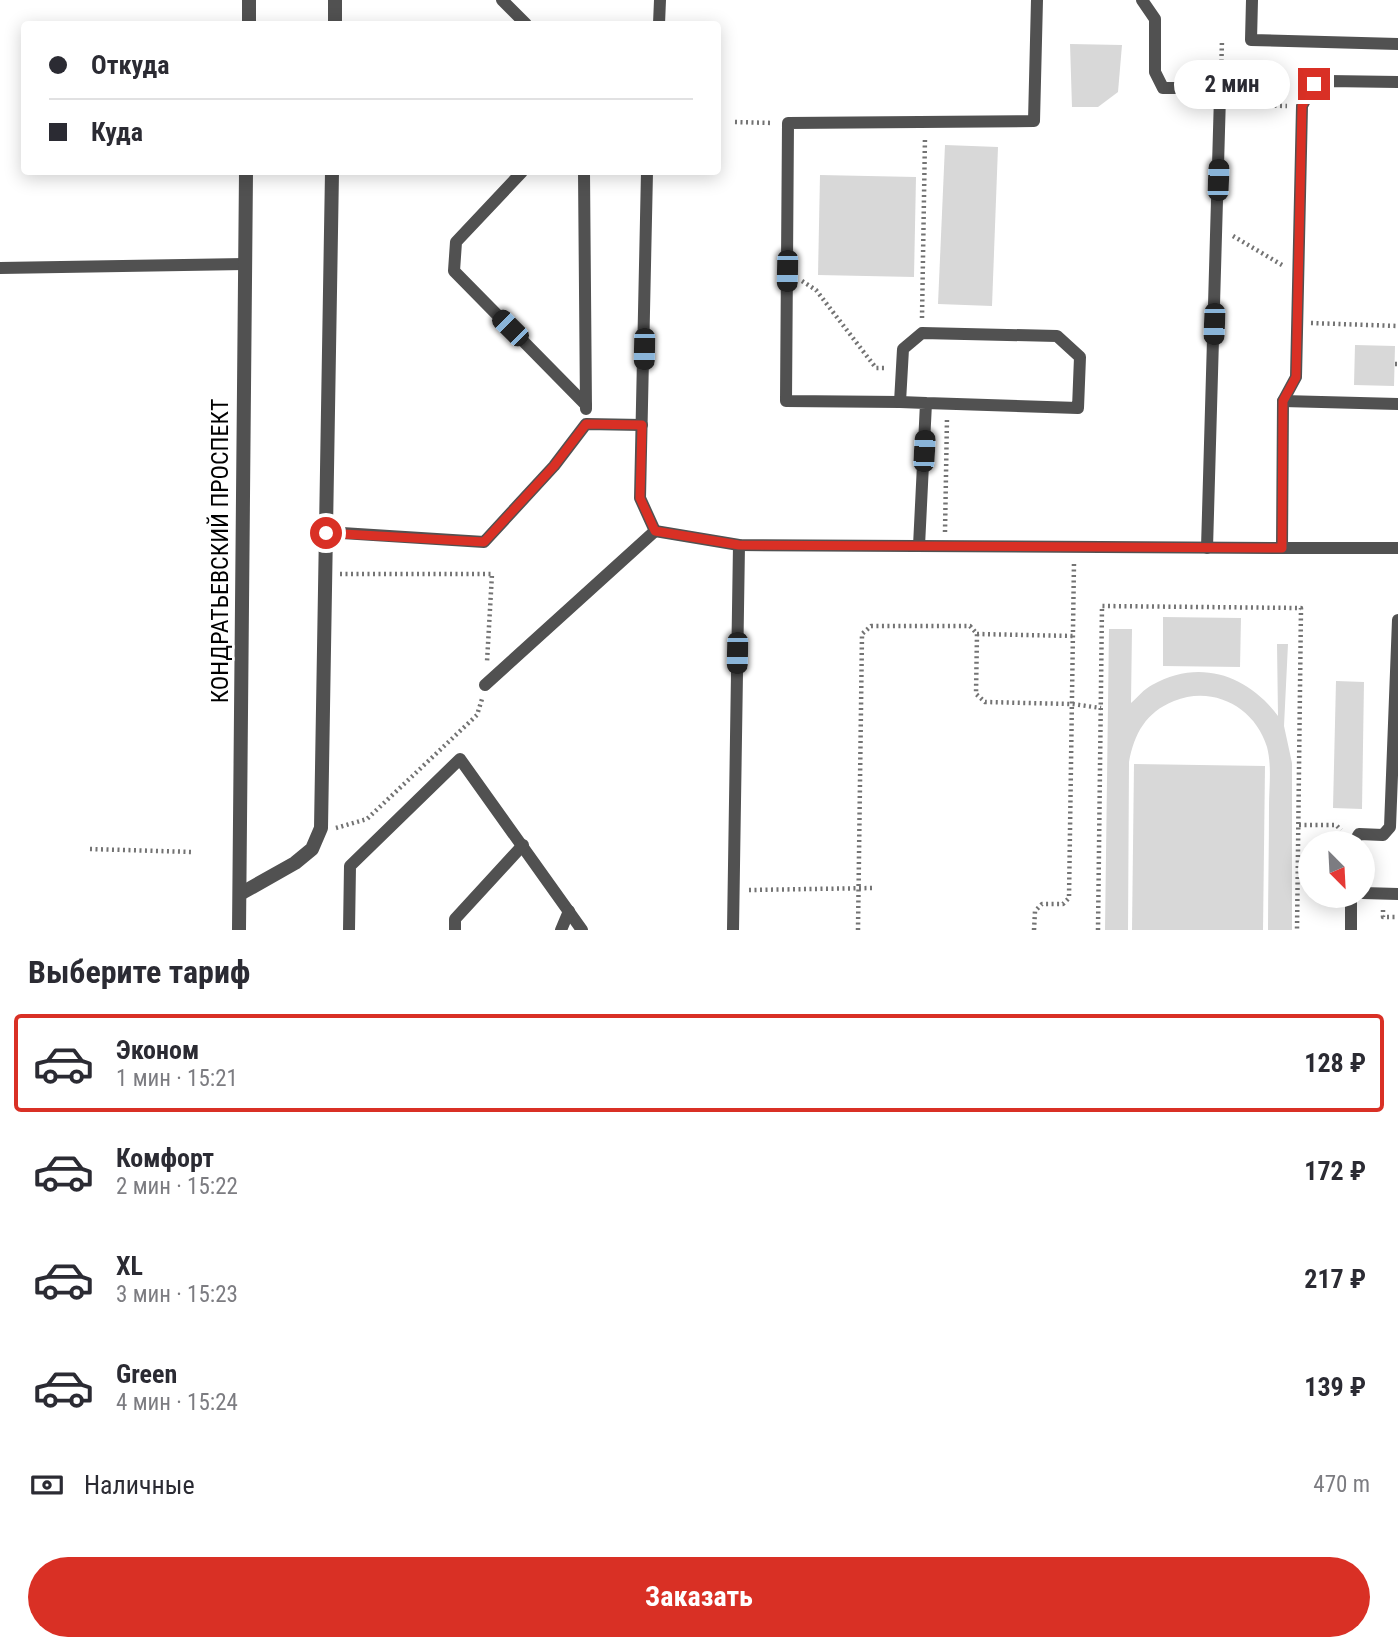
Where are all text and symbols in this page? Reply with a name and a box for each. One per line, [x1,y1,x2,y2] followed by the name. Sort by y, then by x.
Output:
[91,50,169,80] text: Откуда
[1174,60,1290,108] callout: 2 мин
[1298,68,1330,100] route end
[1204,71,1260,98] text: 2 мин
[91,117,143,147] text: Куда
[1207,159,1230,201] car
[777,250,798,292] car
[1203,303,1226,345] car
[488,306,533,350] car
[634,328,655,370] car
[206,399,234,703] street label: КОНДРАТЬЕВСКИЙ ПРОСПЕКТ
[913,429,936,473] car
[310,517,342,549] route start
[727,632,748,674] car
[1298,831,1376,908] north arrow
[1298,831,1375,908] map controls
[28,953,250,991] text: Выберите тариф
[32,1032,95,1095] icon: car
[116,1035,199,1065] text: Эконом
[1304,1048,1366,1078] text: 128 ₽
[116,1065,238,1092] text: 1 мин · 15:21
[32,1140,95,1203] icon: car
[116,1143,214,1173] text: Комфорт
[1304,1156,1366,1186] text: 172 ₽
[116,1173,238,1200] text: 2 мин · 15:22
[32,1248,95,1311] icon: car
[116,1251,143,1281] text: XL
[1304,1264,1366,1294] text: 217 ₽
[116,1281,238,1308] text: 3 мин · 15:23
[32,1356,95,1419] icon: car
[116,1359,177,1389] text: Green
[1304,1372,1366,1402] text: 139 ₽
[116,1389,238,1416] text: 4 мин · 15:24
[28,1466,66,1504] icon: cash
[84,1470,195,1500] text: Наличные
[1313,1471,1370,1498] text: 470 m
[28,1557,1370,1637] button: Заказать

